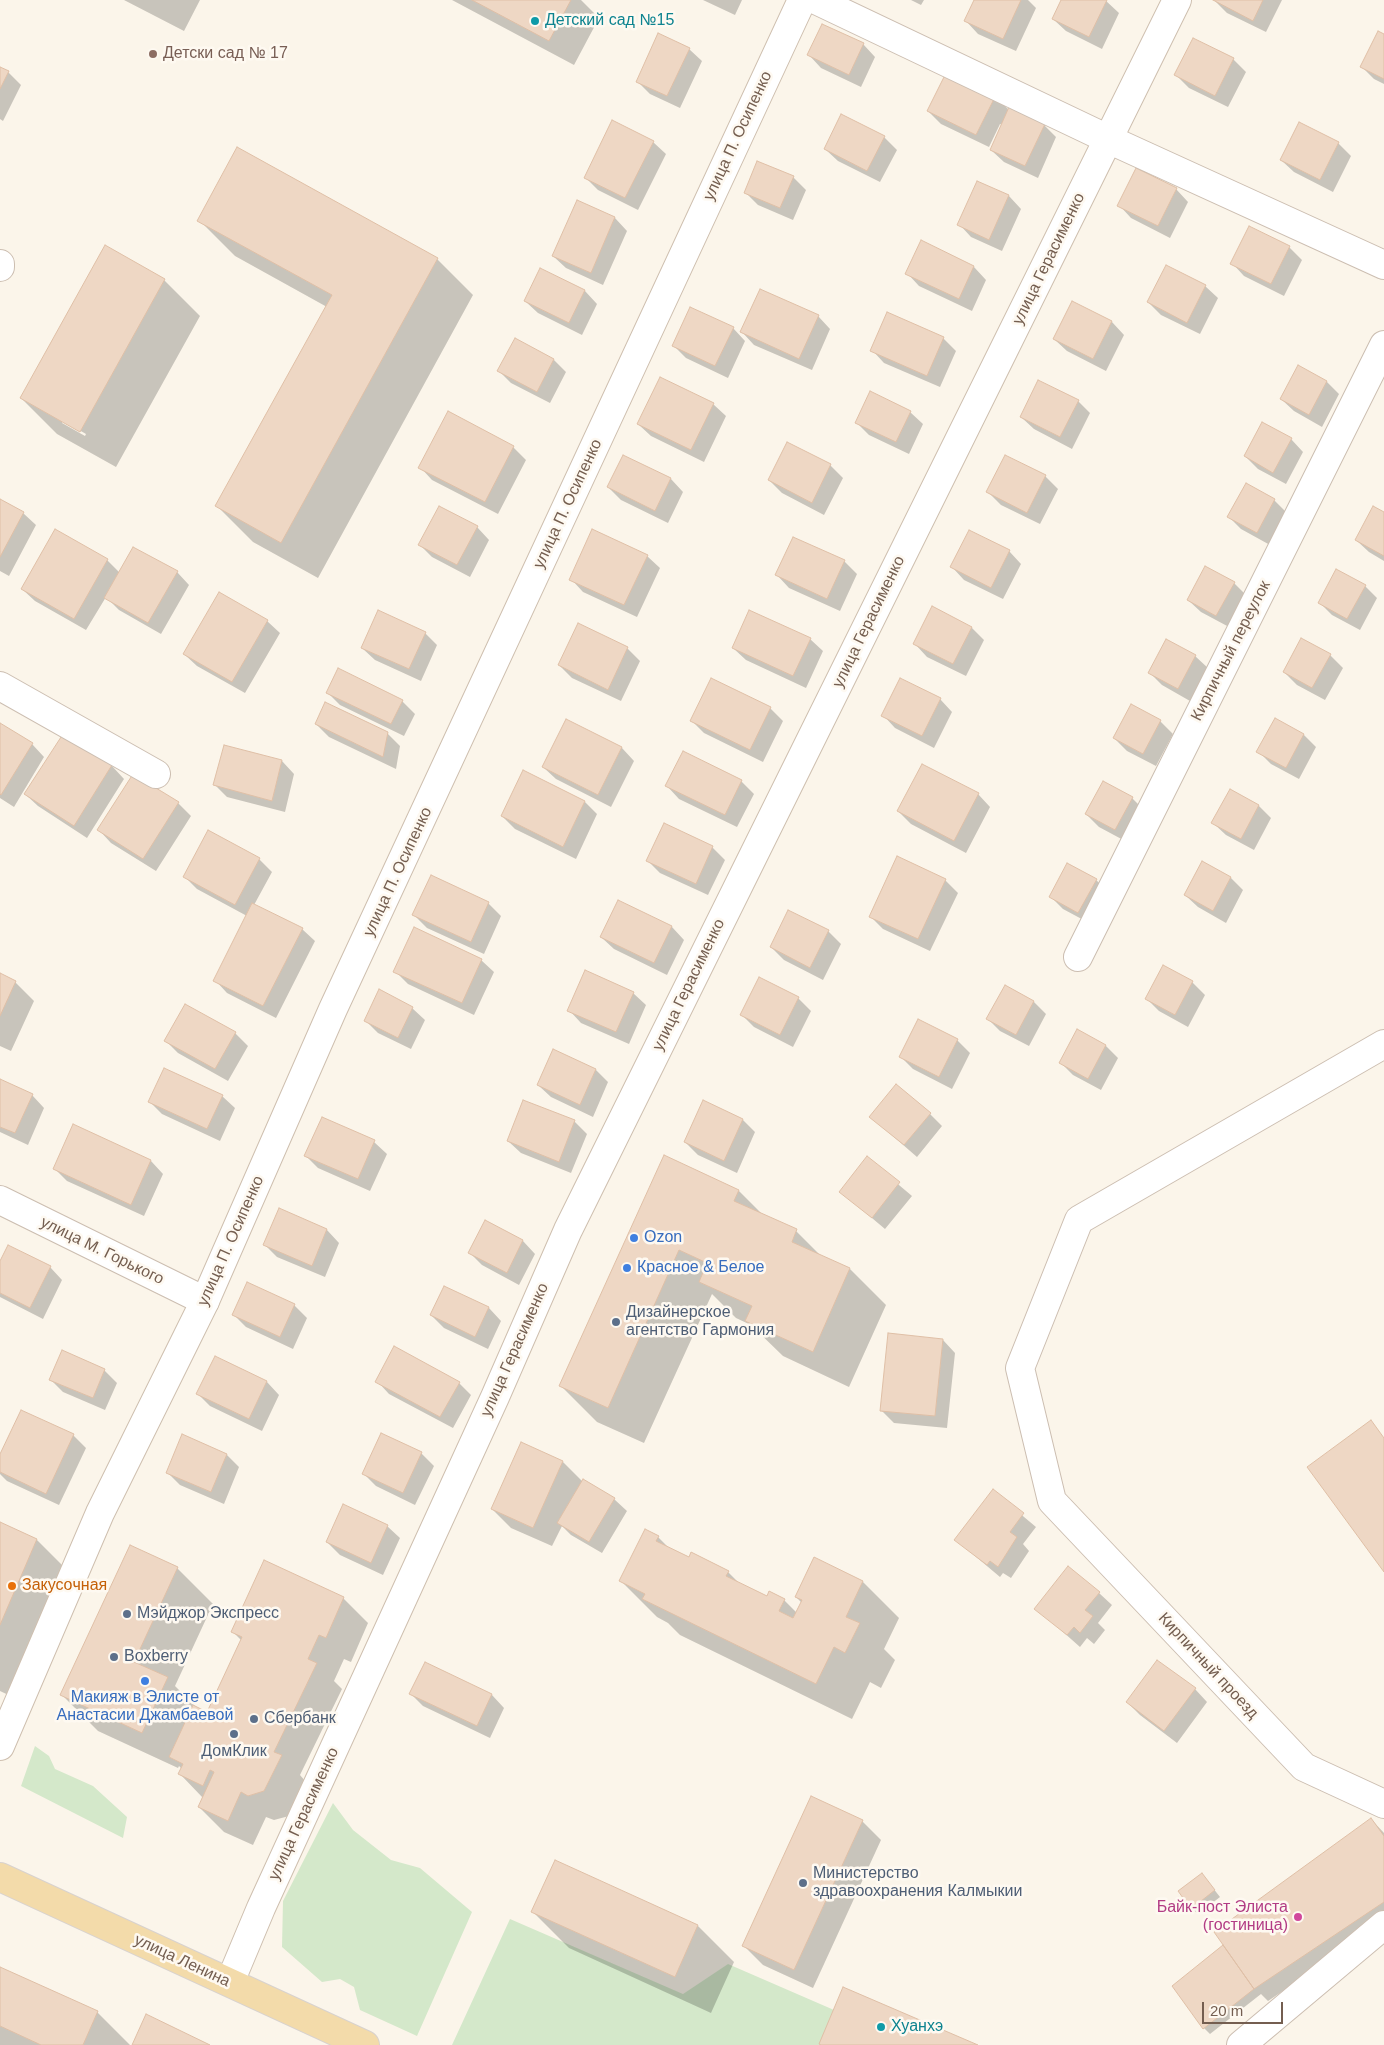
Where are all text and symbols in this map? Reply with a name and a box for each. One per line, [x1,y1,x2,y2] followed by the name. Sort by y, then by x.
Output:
[545,11,674,31] place label: Детский сад №15
[529,15,541,27] marker: Детский сад №15
[163,44,288,64] place label: Детски сад № 17
[147,48,159,60] marker: Детски сад № 17
[700,68,776,204] street label: улица П. Осипенко
[1009,190,1089,328] street label: улица Герасименко
[530,436,606,572] street label: улица П. Осипенко
[829,553,909,691] street label: улица Герасименко
[1187,578,1275,724] street label: Кирпичный переулок
[360,804,436,940] street label: улица П. Осипенко
[649,916,729,1054] street label: улица Герасименко
[194,1173,268,1309] street label: улица П. Осипенко
[37,1213,167,1289] street label: улица М. Горького
[644,1228,682,1248] place label: Ozon
[628,1232,640,1244] marker: Ozon
[637,1258,764,1278] place label: Красное & Белое
[621,1262,633,1274] marker: Красное & Белое
[477,1280,553,1420] street label: улица Герасименко
[626,1303,774,1341] place label: Дизайнерское агентство Гармония
[610,1316,622,1328] marker: Дизайнерское агентство Гармония
[22,1576,107,1596] place label: Закусoчная
[6,1580,18,1592] marker: Закусoчная
[137,1604,279,1624] place label: Мэйджор Экспресс
[121,1608,133,1620] marker: Мэйджор Экспресс
[1154,1609,1262,1723] street label: Кирпичный проезд
[124,1647,188,1667] place label: Boxberry
[108,1651,120,1663] marker: Boxberry
[139,1675,151,1687] marker: Макияж в Элисте от Анастасии Джамбаевой
[57,1688,233,1726] place label: Макияж в Элисте от Анастасии Джамбаевой
[264,1709,336,1729] place label: Сбербанк
[248,1713,260,1725] marker: Сбербанк
[228,1728,240,1740] marker: ДомКлик
[201,1742,267,1762] place label: ДомКлик
[265,1744,343,1884] street label: улица Герасименко
[813,1864,1022,1902] place label: Министерство здравоохранения Калмыкии
[797,1877,809,1889] marker: Министерство здравоохранения Калмыкии
[1157,1898,1288,1936] place label: Байк-пост Элиста (гостиница)
[1292,1911,1304,1923] marker: Байк-пост Элиста (гостиница)
[131,1930,233,1992] street label: улица Ленина
[1204,1992,1285,2024] scale bar
[1210,2002,1243,2019] text: 20 m
[891,2017,943,2037] place label: Хуанхэ
[875,2021,887,2033] marker: Хуанхэ

